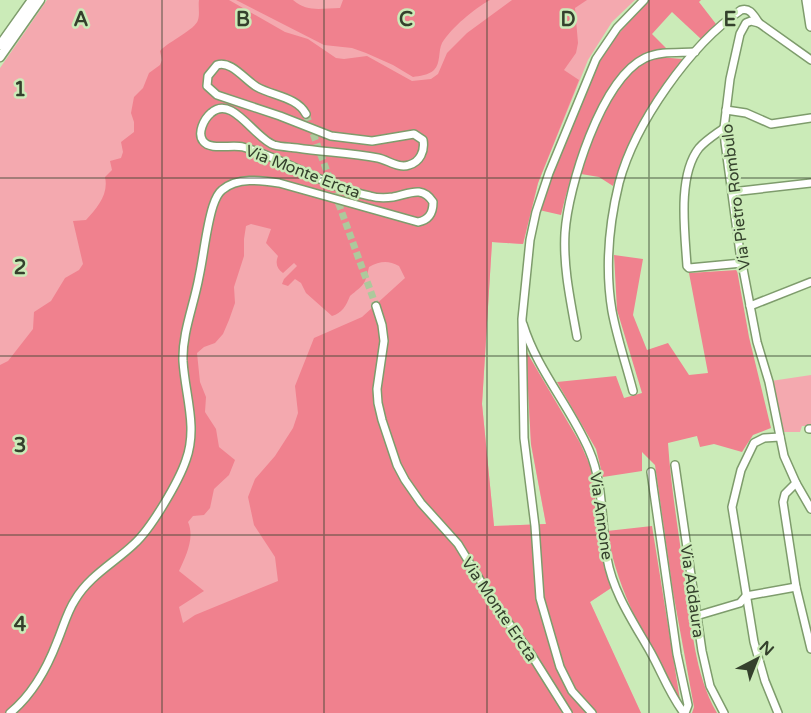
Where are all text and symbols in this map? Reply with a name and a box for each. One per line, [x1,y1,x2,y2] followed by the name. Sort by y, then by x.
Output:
[74,8,89,32] text: A
[236,8,250,32] text: B
[399,8,413,32] text: C
[560,8,576,32] text: D
[724,8,737,32] text: E
[14,78,26,102] text: 1
[717,123,755,271] street label: Via Pietro Rombulo
[242,141,363,203] street label: Via Monte Ercta
[14,256,26,280] text: 2
[14,434,26,458] text: 3
[585,471,617,561] street label: Via Annone
[676,543,708,639] street label: Via Addaura
[457,554,541,665] street label: Via Monte Ercta
[14,613,27,637] text: 4
[727,629,787,689] north arrow
[755,637,778,660] text: N

